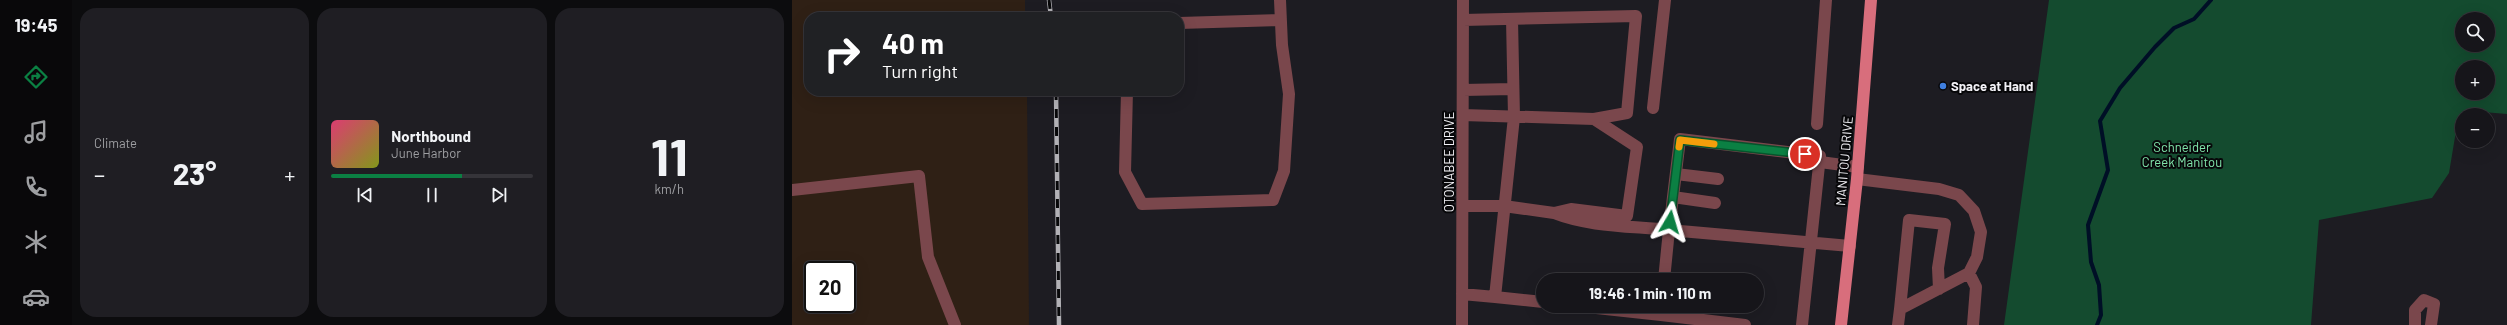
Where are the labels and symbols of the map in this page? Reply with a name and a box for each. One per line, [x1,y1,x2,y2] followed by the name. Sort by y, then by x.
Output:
[1951,78,2033,94] place label: Space at Hand
[1938,81,1948,91] marker: Space at Hand
[1441,112,1457,212] street label: OTONABEE DRIVE
[1832,115,1856,206] street label: MANITOU DRIVE
[1788,137,1822,171] pin
[2142,139,2222,170] park label: Schneider Creek Manitou
[1649,201,1691,243] position arrow
[804,261,856,313] speed limit sign: 20

